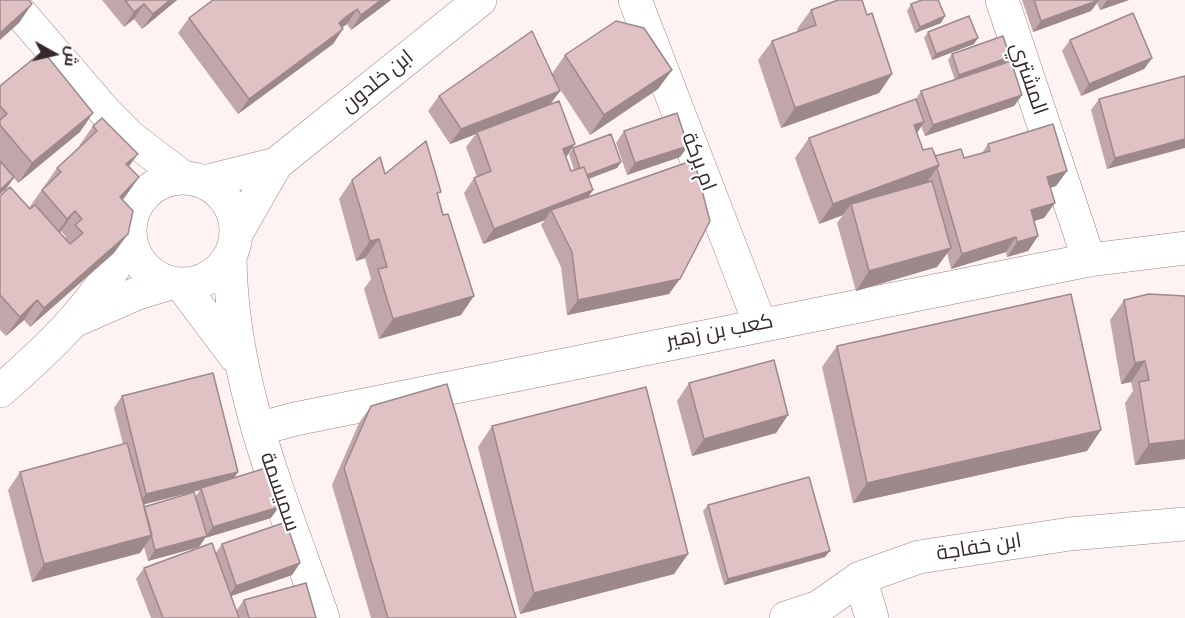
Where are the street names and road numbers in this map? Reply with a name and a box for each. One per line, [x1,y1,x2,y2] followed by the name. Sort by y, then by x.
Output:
[1004,39,1052,119] street label: المشتري
[337,45,419,119] street label: ابن خلدون
[675,129,721,195] street label: ام بركة
[664,309,776,355] street label: كعب بن زهير
[254,449,304,535] street label: سميسمة
[935,529,1023,567] street label: ابن خفاجة

